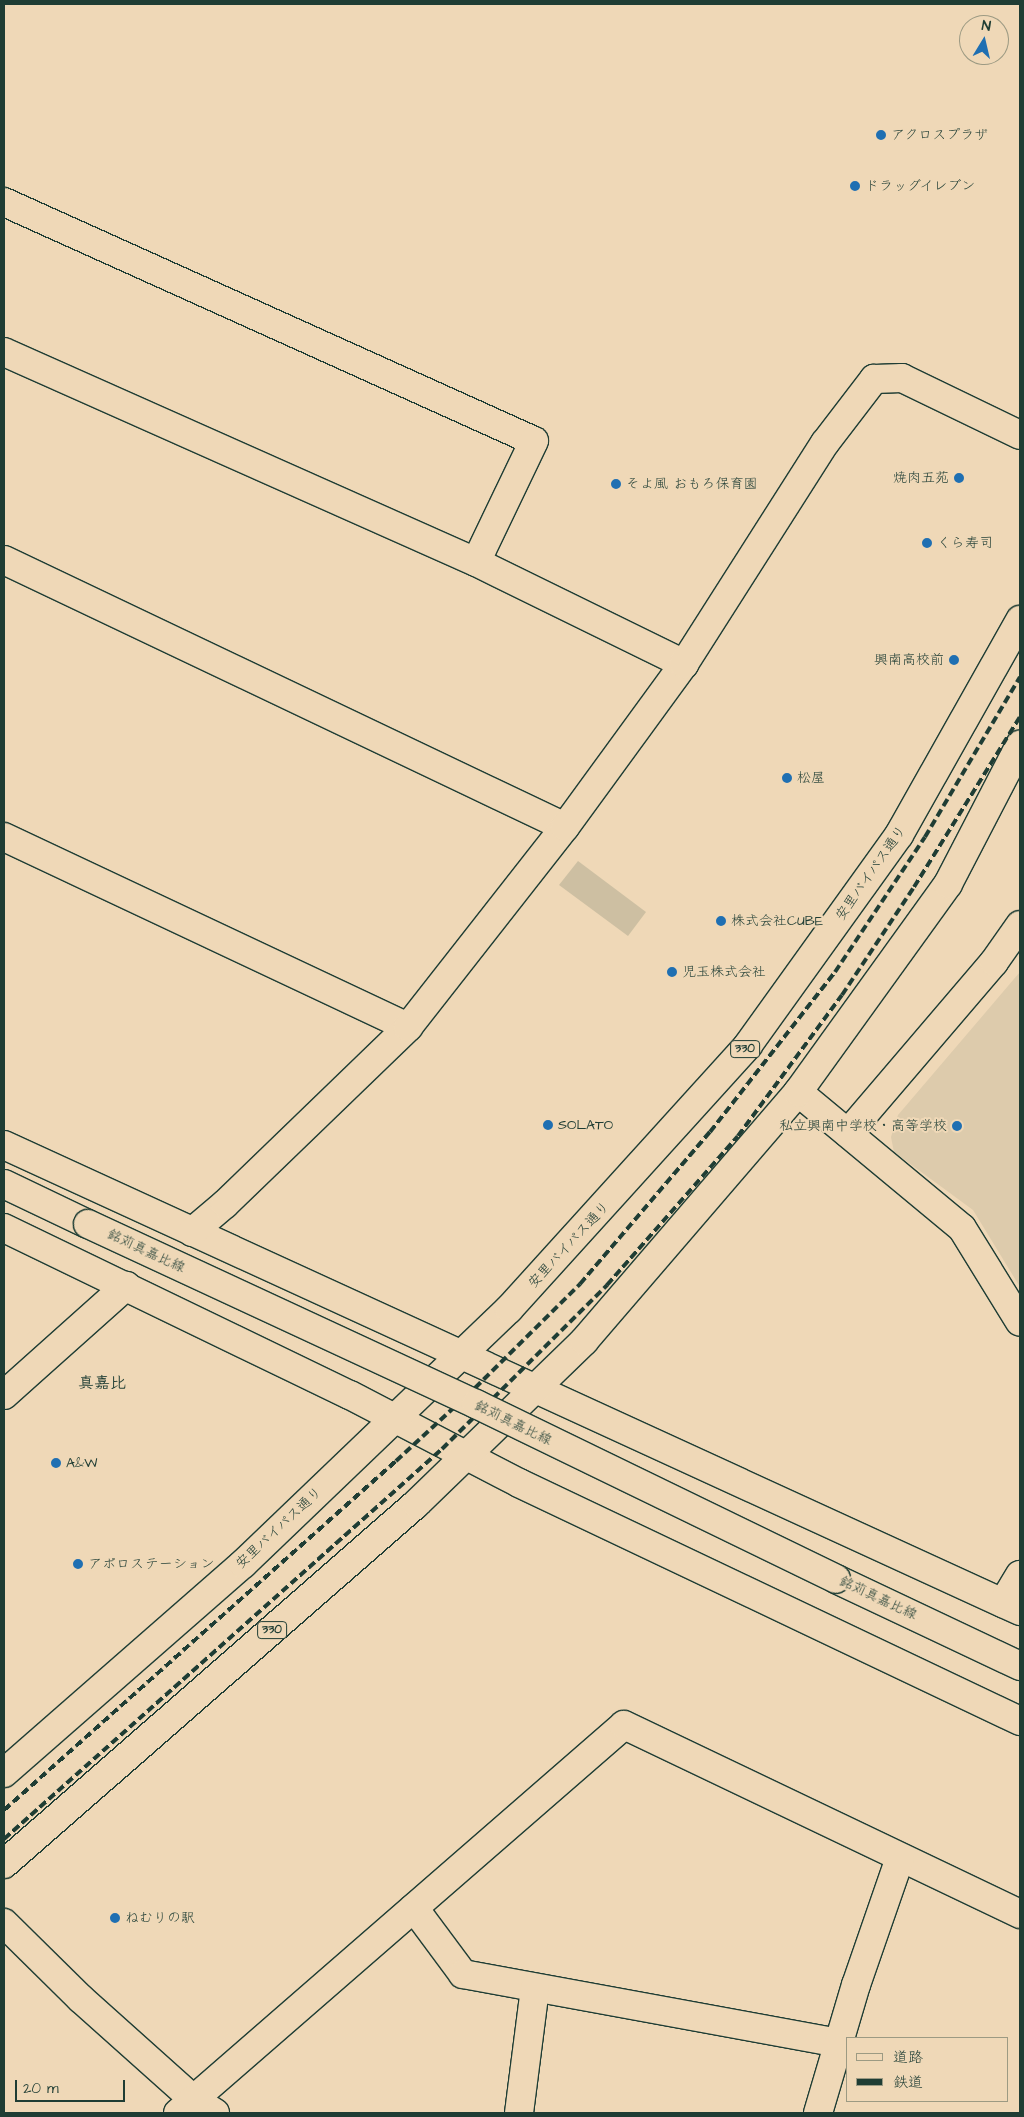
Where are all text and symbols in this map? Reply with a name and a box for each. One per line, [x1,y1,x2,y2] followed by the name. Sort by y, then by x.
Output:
[959,15,1009,65] north arrow
[980,16,992,37] text: N
[891,127,989,143] place label: アクロスプラザ
[875,129,887,141] marker: アクロスプラザ
[865,178,977,194] place label: ドラッグイレブン
[849,180,861,192] marker: ドラッグイレブン
[893,470,949,486] place label: 焼肉五苑
[953,472,965,484] marker: 焼肉五苑
[626,476,758,492] place label: そよ風 おもろ保育園
[610,478,622,490] marker: そよ風 おもろ保育園
[937,535,993,551] place label: くら寿司
[921,537,933,549] marker: くら寿司
[874,652,944,668] place label: 興南高校前
[948,654,960,666] marker: 興南高校前
[797,770,825,786] place label: 松屋
[781,772,793,784] marker: 松屋
[832,822,910,924] street label: 安里バイパス通り
[731,913,823,929] place label: 株式会社CUBE
[715,915,727,927] marker: 株式会社CUBE
[682,964,766,980] place label: 児玉株式会社
[666,966,678,978] marker: 児玉株式会社
[730,1040,760,1058] road number: 330
[558,1117,613,1133] place label: SOLATO
[779,1118,947,1134] place label: 私立興南中学校・高等学校
[542,1119,554,1131] marker: SOLATO
[951,1120,963,1132] marker: 私立興南中学校・高等学校
[525,1198,613,1292] street label: 安里バイパス通り
[104,1226,188,1276] street label: 銘苅真嘉比線
[78,1373,126,1393] district label: 真嘉比
[472,1397,554,1449] street label: 銘苅真嘉比線
[66,1455,98,1471] place label: A&W
[50,1457,62,1469] marker: A&W
[232,1484,326,1572] street label: 安里バイパス通り
[88,1556,214,1572] place label: アポロステーション
[72,1558,84,1570] marker: アポロステーション
[836,1573,920,1623] street label: 銘苅真嘉比線
[257,1620,287,1640] road number: 330
[125,1910,195,1926] place label: ねむりの駅
[109,1912,121,1924] marker: ねむりの駅
[846,2037,1009,2102] legend
[893,2047,923,2068] text: 道路
[18,2070,128,2102] scale bar
[893,2072,923,2093] text: 鉄道
[23,2078,59,2099] text: 20 m

